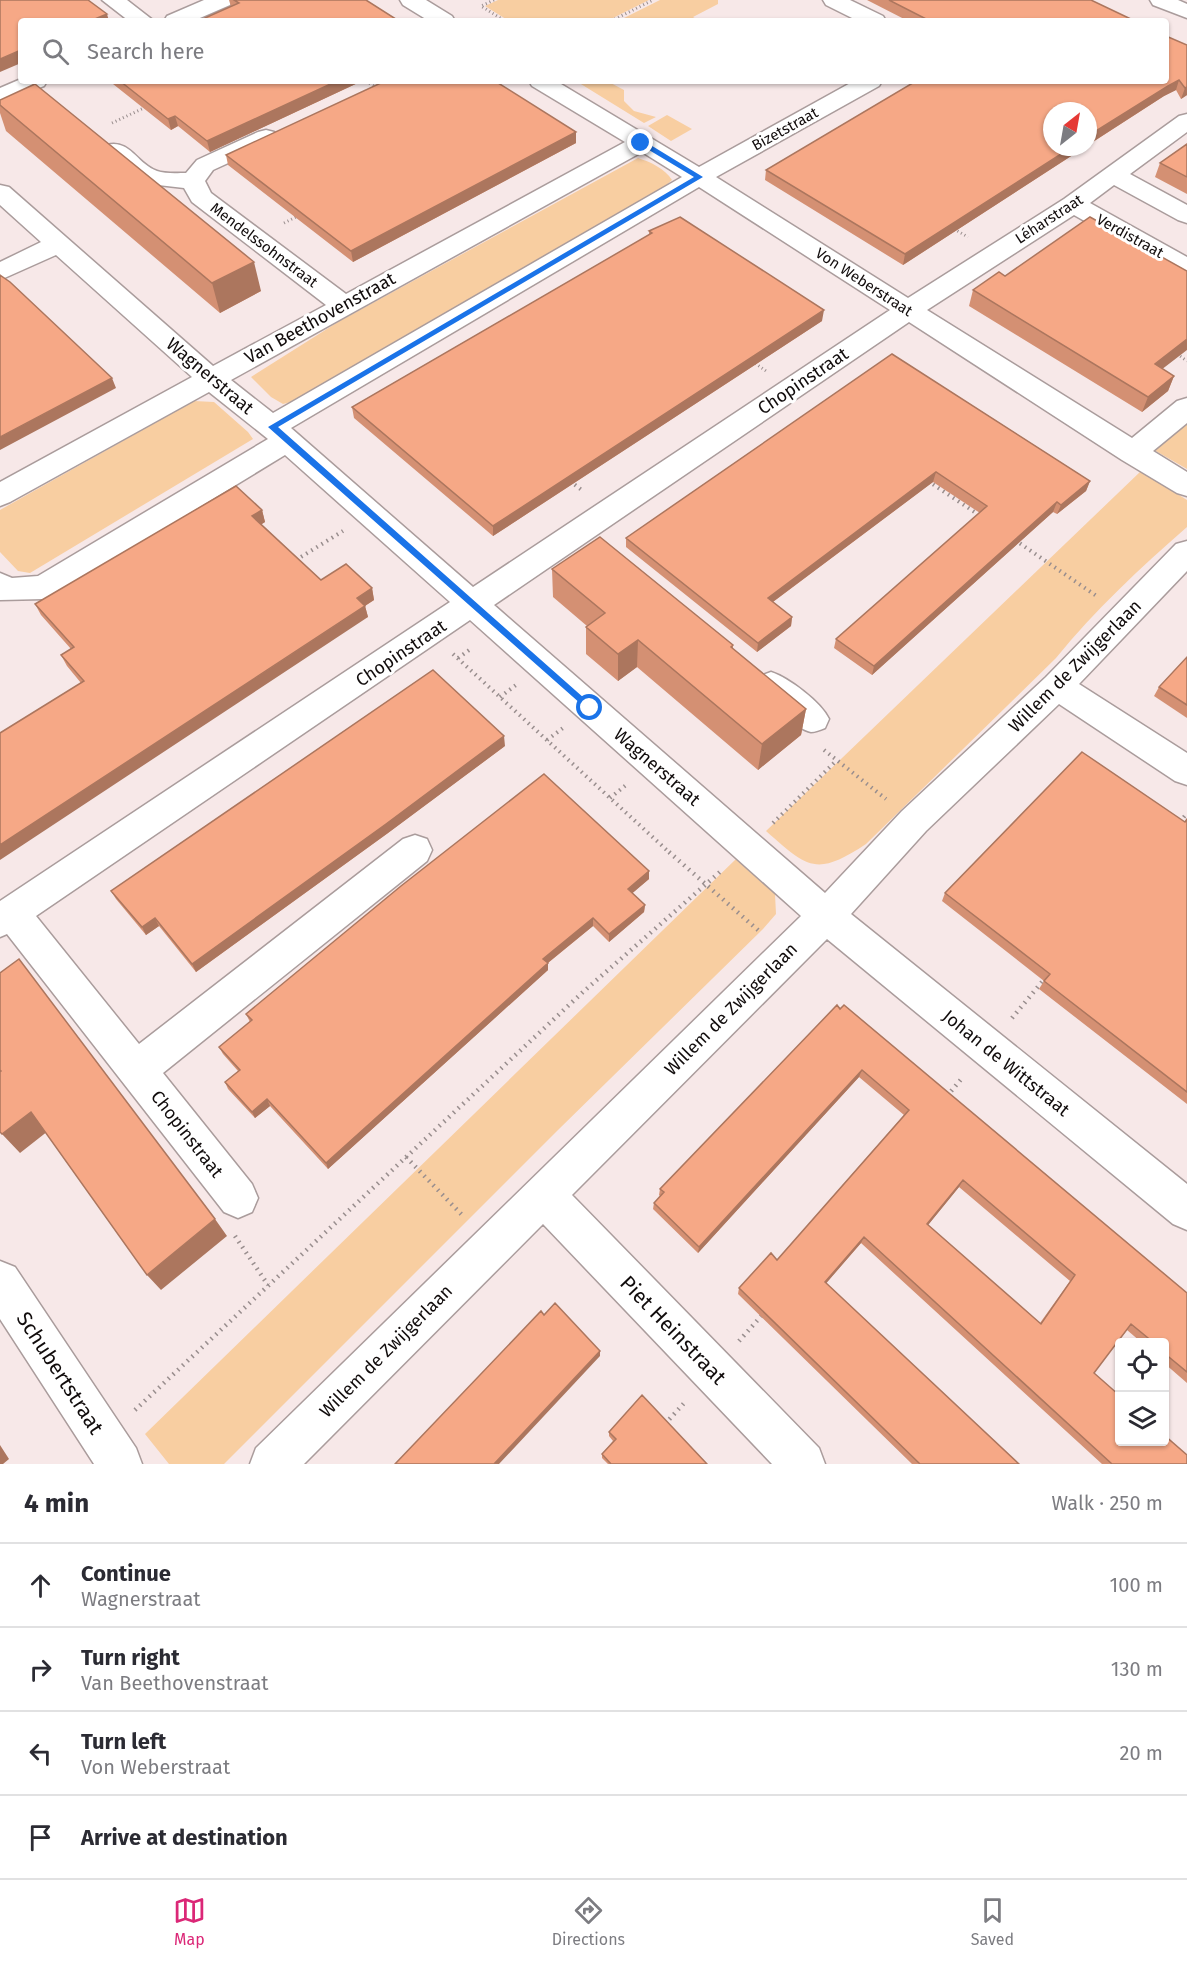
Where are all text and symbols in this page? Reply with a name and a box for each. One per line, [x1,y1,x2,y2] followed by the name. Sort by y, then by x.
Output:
[18,18,1169,84] search box
[39,35,72,68] icon: search
[87,38,205,65] text: Search here
[1043,102,1097,156] north arrow
[749,103,822,155] street label: Bizetstraat
[627,129,653,155] route end
[1012,190,1087,248] street label: Léharstraat
[207,199,322,292] street label: Mendelssohnstraat
[1093,210,1167,262] street label: Verdistraat
[812,244,916,320] street label: Von Weberstraat
[241,267,400,369] street label: Van Beethovenstraat
[162,333,259,419] street label: Wagnerstraat
[754,342,853,419] street label: Chopinstraat
[1004,595,1146,737] street label: Willem de Zwijgerlaan
[352,614,451,691] street label: Chopinstraat
[576,694,602,720] route start
[609,723,705,811] street label: Wagnerstraat
[660,938,802,1080] street label: Willem de Zwijgerlaan
[938,1005,1074,1121] street label: Johan de Wittstraat
[146,1086,228,1182] street label: Chopinstraat
[614,1270,732,1390] street label: Piet Heinstraat
[315,1280,457,1422] street label: Willem de Zwijgerlaan
[11,1307,109,1439] street label: Schubertstraat
[1115,1338,1169,1446] map controls
[1115,1338,1169,1392] button: locate
[1115,1392,1169,1446] button: layers
[24,1488,89,1519] text: 4 min
[1051,1491,1163,1515] text: Walk · 250 m
[81,1560,171,1587] text: Continue
[24,1569,57,1602] icon: ahead
[1110,1573,1163,1597] text: 100 m
[81,1587,201,1611] text: Wagnerstraat
[81,1644,180,1671] text: Turn right
[24,1653,57,1686] icon: right
[1111,1657,1163,1681] text: 130 m
[81,1671,269,1695] text: Van Beethovenstraat
[81,1728,166,1755] text: Turn left
[24,1737,57,1770] icon: left
[1120,1741,1163,1765] text: 20 m
[81,1755,230,1779] text: Von Weberstraat
[24,1821,57,1854] icon: arrive
[81,1824,288,1851] text: Arrive at destination
[173,1894,206,1949] tab: Map
[552,1894,625,1949] tab: Directions
[971,1894,1014,1949] tab: Saved

